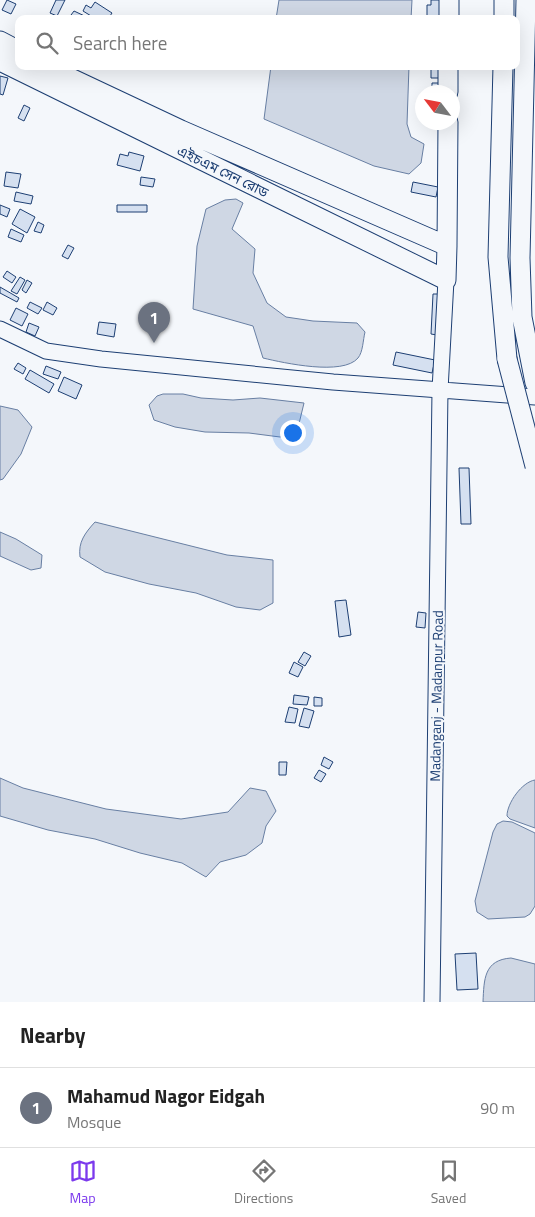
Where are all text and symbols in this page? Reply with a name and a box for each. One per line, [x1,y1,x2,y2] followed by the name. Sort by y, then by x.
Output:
[15,15,520,70] search box
[73,28,167,57] text: Search here
[33,29,61,57] icon: search
[415,85,460,130] north arrow
[174,140,273,203] street label: এইচএম সেন রোড
[138,302,170,343] pin: 1
[280,420,306,446] your location
[424,610,448,782] street label: Madanganj - Madanpur Road
[20,1019,85,1051] text: Nearby
[67,1081,265,1110] text: Mahamud Nagor Eidgah
[32,1096,40,1120] text: 1
[480,1096,515,1120] text: 90 m
[67,1110,121,1134] text: Mosque
[69,1157,97,1208] tab: Map
[234,1157,293,1208] tab: Directions
[431,1157,466,1208] tab: Saved

